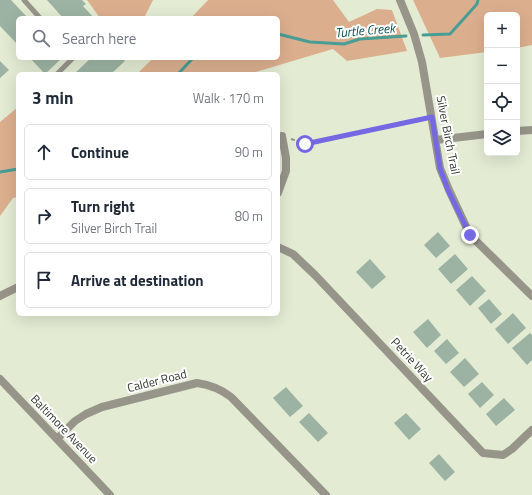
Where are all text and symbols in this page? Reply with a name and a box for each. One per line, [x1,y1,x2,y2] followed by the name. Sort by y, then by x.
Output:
[484,12,520,156] map controls
[484,12,520,48] button: +
[16,16,280,60] search box
[334,17,398,43] water label: Turtle Creek
[30,27,52,49] icon: search
[62,27,136,50] text: Search here
[484,48,520,84] button: −
[484,84,520,120] button: locate
[32,85,73,111] text: 3 min
[193,88,264,108] text: Walk · 170 m
[432,94,465,176] street label: Silver Birch Trail
[484,120,520,156] button: layers
[296,135,314,153] route start
[33,141,55,163] icon: ahead
[71,141,129,164] text: Continue
[235,142,263,162] text: 90 m
[71,195,135,218] text: Turn right
[33,205,55,227] icon: right
[235,206,263,226] text: 80 m
[71,218,157,238] text: Silver Birch Trail
[461,226,479,244] route end
[33,269,55,291] icon: arrive
[71,269,204,292] text: Arrive at destination
[387,333,438,386] street label: Petrie Way
[125,364,189,397] street label: Calder Road
[26,390,102,467] street label: Baltimore Avenue

